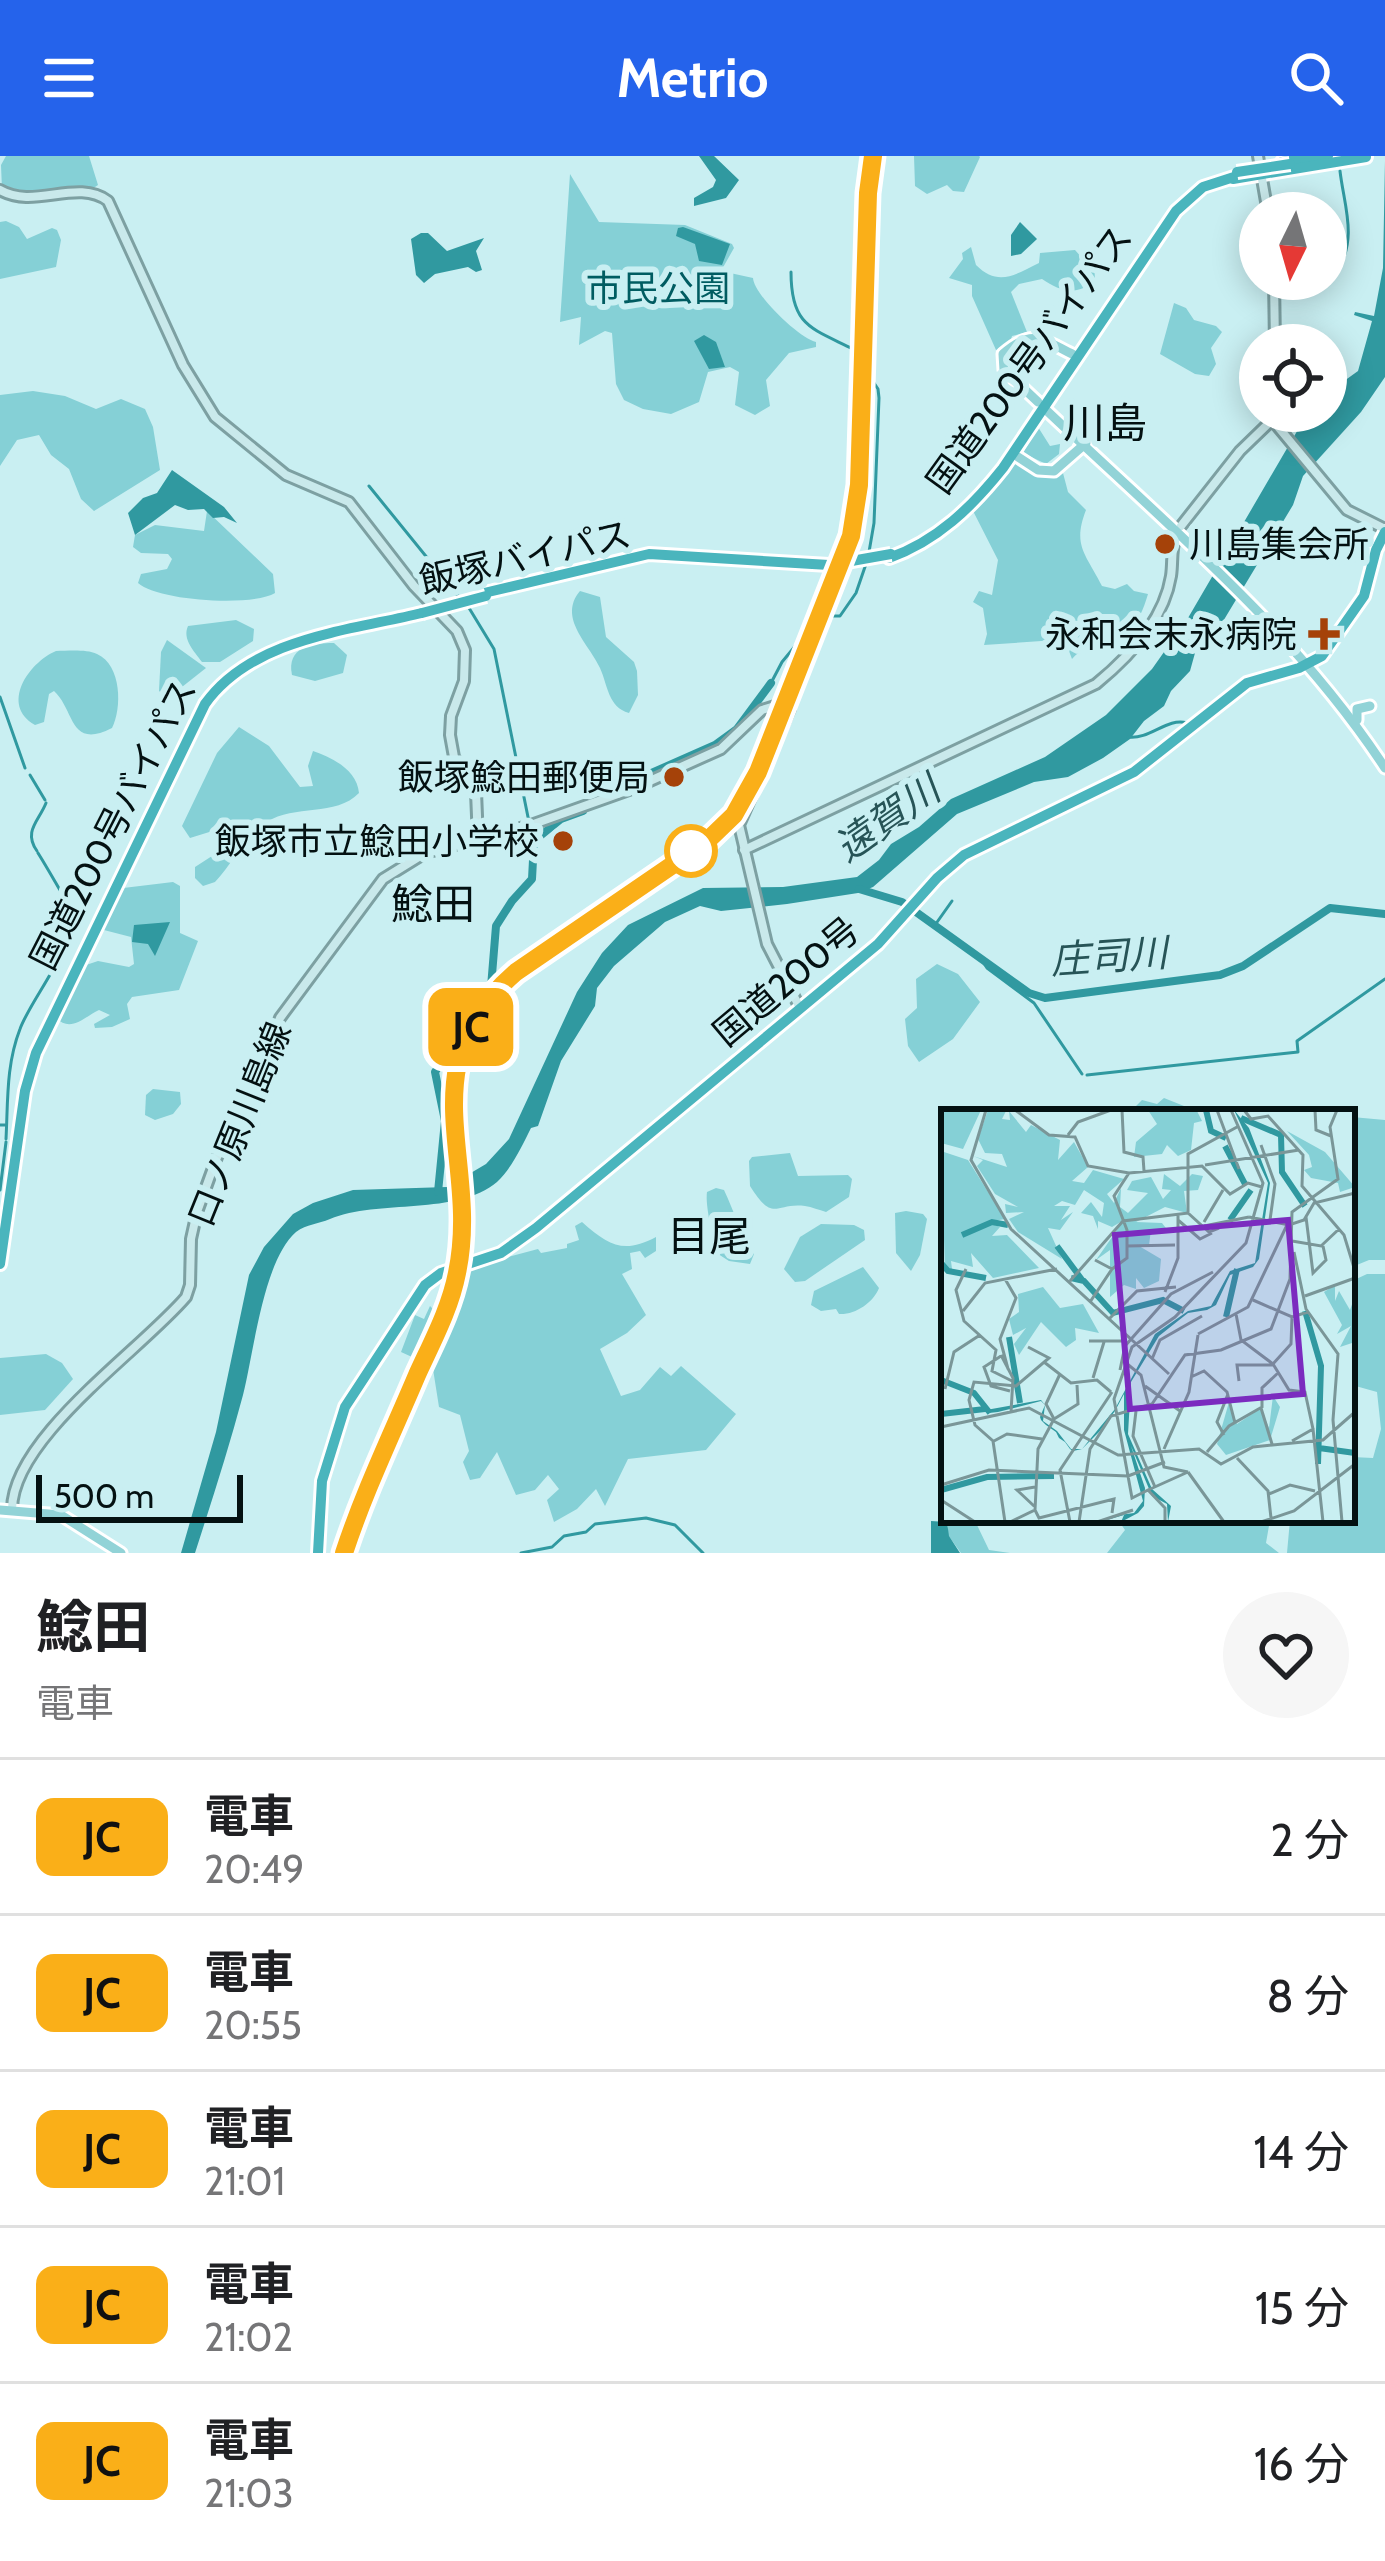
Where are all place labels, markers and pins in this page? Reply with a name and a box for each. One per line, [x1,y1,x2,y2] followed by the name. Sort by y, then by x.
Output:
[1189,522,1369,566] place label: 川島集会所
[1152,531,1178,557] marker: 川島集会所
[1045,612,1297,656] place label: 永和会末永病院
[1308,618,1340,650] marker: 永和会末永病院
[398,755,650,799] place label: 飯塚鯰田郵便局
[661,764,687,790] marker: 飯塚鯰田郵便局
[215,819,539,863] place label: 飯塚市立鯰田小学校
[666,826,716,876] unlabelled marker
[550,828,576,854] marker: 飯塚市立鯰田小学校

